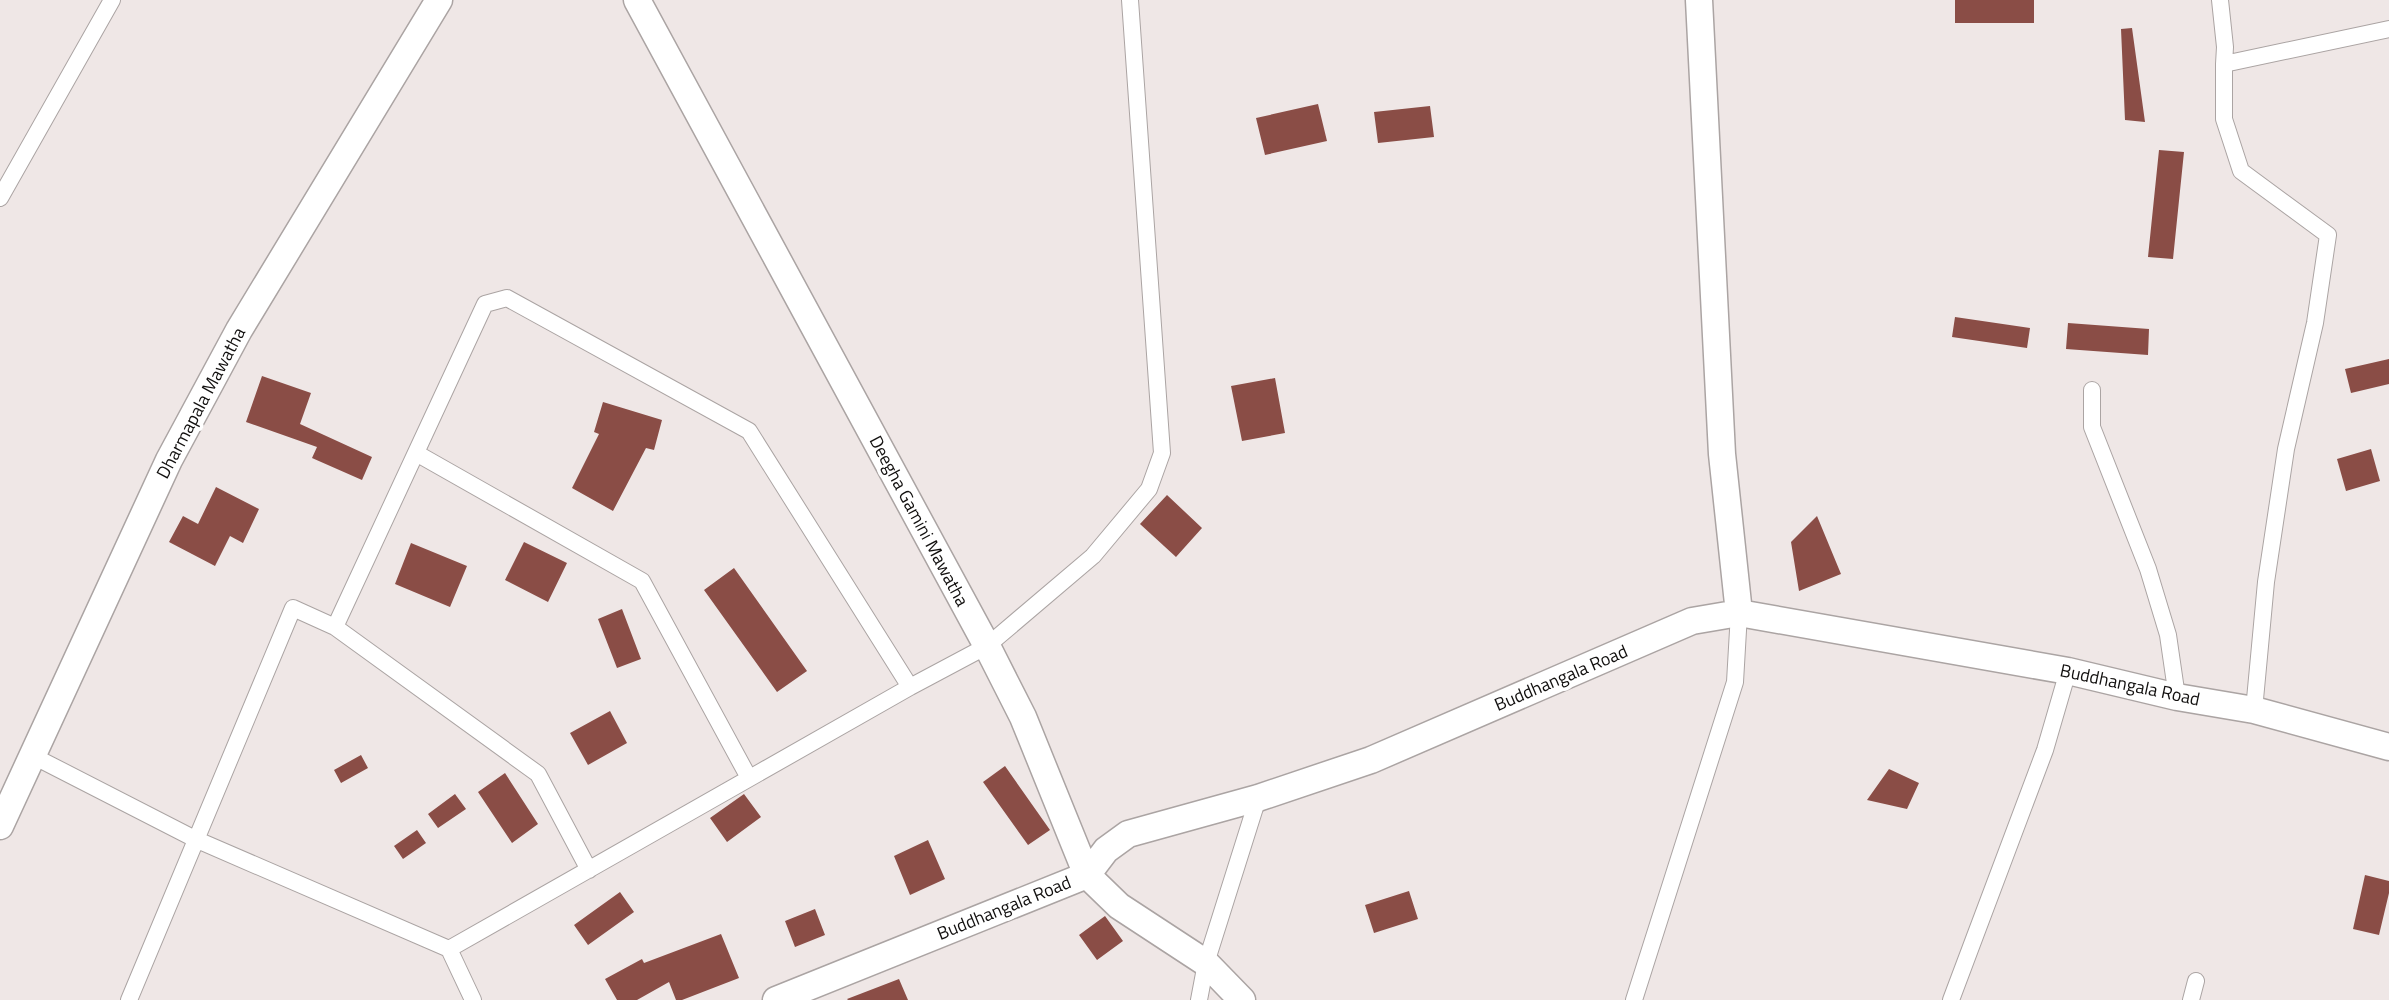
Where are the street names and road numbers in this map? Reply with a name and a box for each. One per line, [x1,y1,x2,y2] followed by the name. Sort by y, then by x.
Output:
[149,322,252,483] street label: Dharmapala Mawatha
[863,430,976,611] street label: Deegha Gamini Mawatha
[1490,637,1632,718] street label: Buddhangala Road
[2058,657,2203,713] street label: Buddhangala Road
[933,868,1075,947] street label: Buddhangala Road

